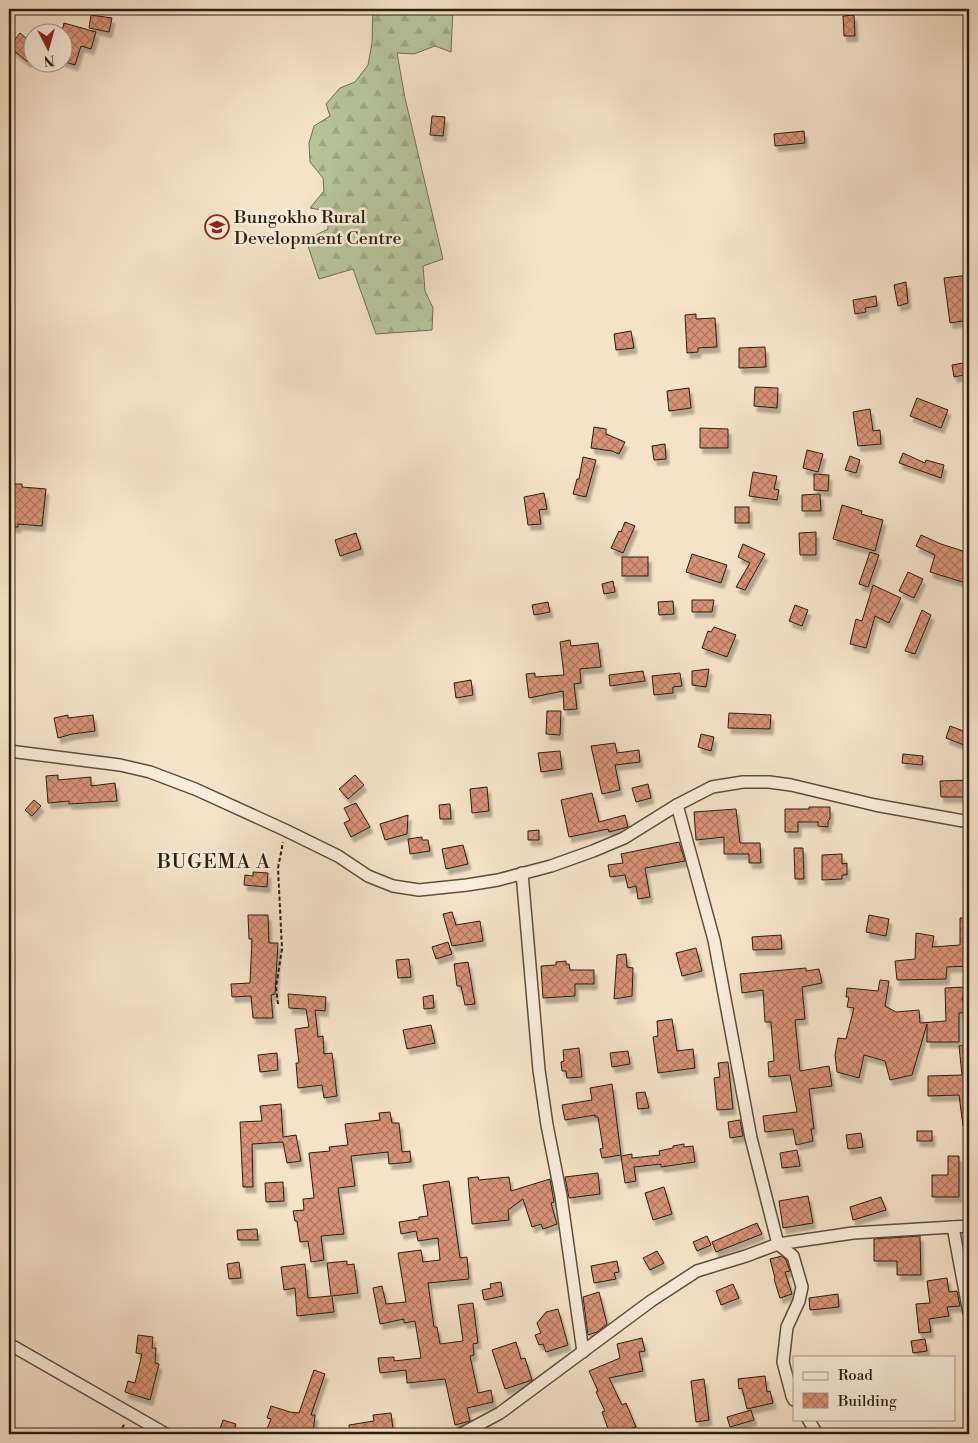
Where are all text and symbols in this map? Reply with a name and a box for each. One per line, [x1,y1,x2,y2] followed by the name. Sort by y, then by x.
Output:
[22,22,72,72] north arrow
[43,50,56,69] text: N
[233,206,402,250] place label: Bungokho Rural Development Centre
[204,214,230,240] school or university icon: Bungokho Rural Development Centre
[156,850,271,875] district label: BUGEMA A
[793,1356,956,1420] legend
[838,1366,873,1385] text: Road
[837,1392,897,1411] text: Building

